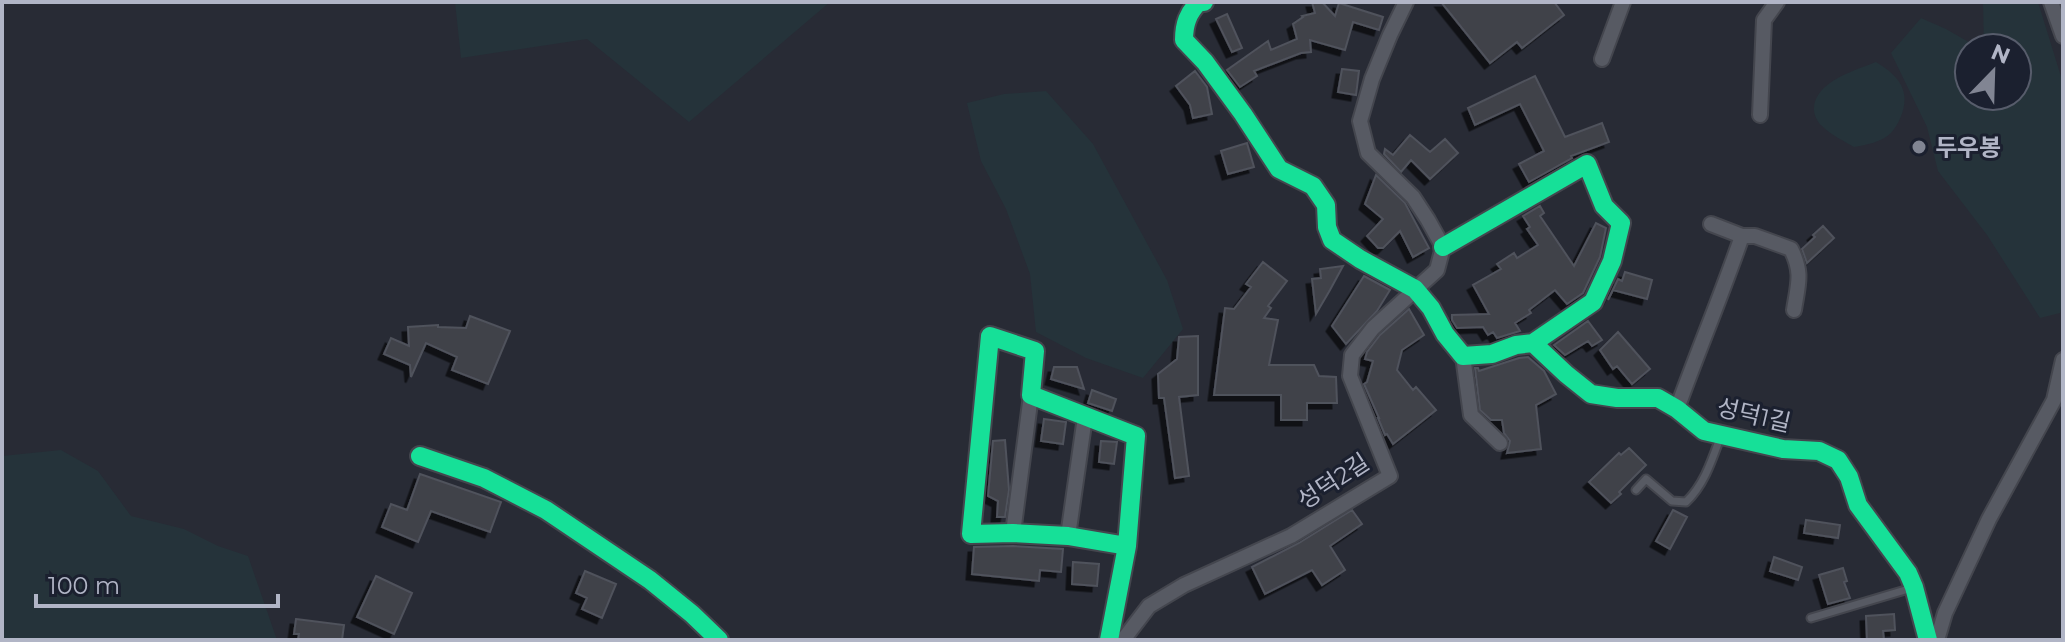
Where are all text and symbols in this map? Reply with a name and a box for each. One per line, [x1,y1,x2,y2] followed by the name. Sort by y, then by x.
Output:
[1953,32,2033,112] north arrow
[1987,38,2014,70] text: N
[1935,133,2001,162] place label: 두우봉
[1910,138,1928,156] marker: 두우봉
[1714,392,1794,438] street label: 성덕1길
[1292,447,1374,515] street label: 성덕2길
[36,558,278,608] scale bar
[48,571,120,600] text: 100 m

